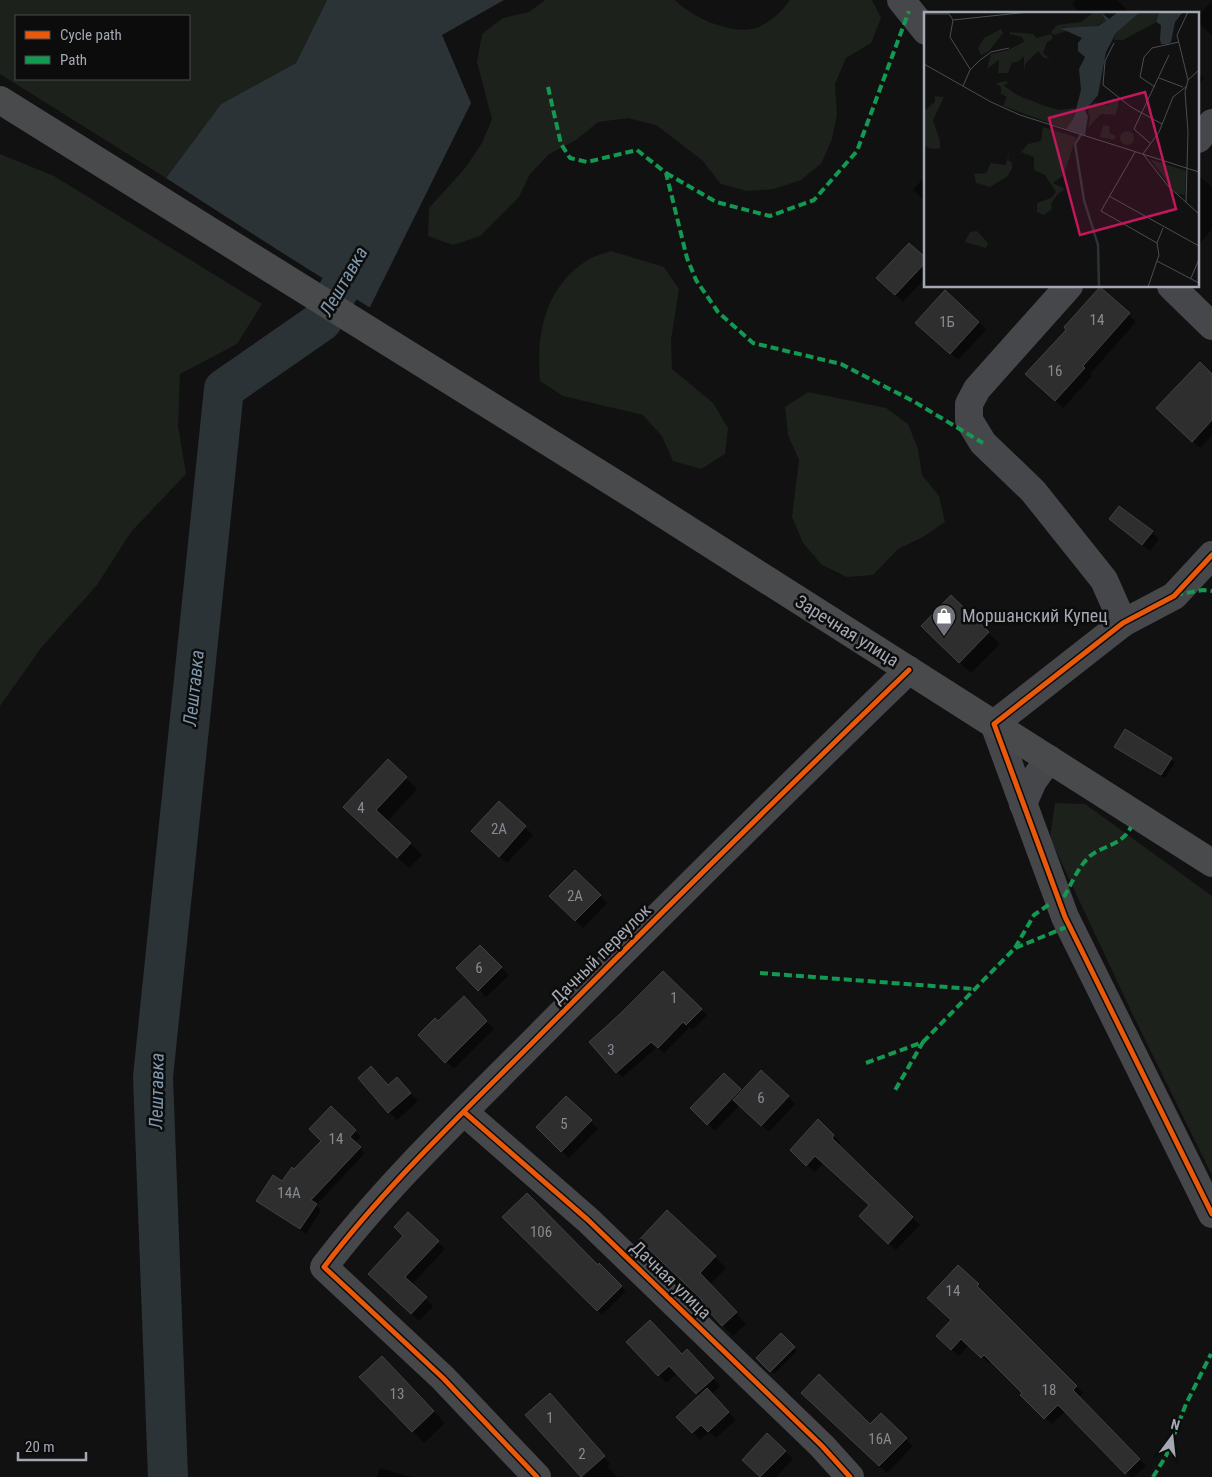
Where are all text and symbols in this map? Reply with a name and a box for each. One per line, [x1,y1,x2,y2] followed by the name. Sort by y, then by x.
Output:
[924,12,1200,288] inset map
[15,15,190,80] legend
[60,26,122,44] text: Cycle path
[60,51,87,69] text: Path
[314,242,373,321] water label: Лештавка
[1090,311,1104,329] house number: 14
[939,313,955,331] house number: 1Б
[1048,362,1062,380] house number: 16
[792,590,903,671] street label: Заречная улица
[931,603,957,637] shop icon: Моршанский Купец
[962,605,1108,626] place label: Моршанский Купец
[178,649,209,728] water label: Лештавка
[357,799,365,817] house number: 4
[491,820,507,838] house number: 2А
[567,887,583,905] house number: 2А
[546,899,655,1008] street label: Дачный переулок
[475,959,483,977] house number: 6
[670,989,678,1007] house number: 1
[607,1041,615,1059] house number: 3
[144,1053,169,1130] water label: Лештавка
[757,1089,765,1107] house number: 6
[560,1115,568,1133] house number: 5
[329,1130,343,1148] house number: 14
[277,1184,301,1202] house number: 14А
[530,1223,552,1241] house number: 106
[627,1236,716,1323] street label: Дачная улица
[946,1282,960,1300] house number: 14
[1042,1381,1056,1399] house number: 18
[390,1385,404,1403] house number: 13
[546,1409,554,1427] house number: 1
[1147,1412,1197,1462] north arrow
[1169,1416,1182,1433] text: N
[18,1430,85,1462] scale bar
[868,1430,892,1448] house number: 16А
[25,1438,55,1456] text: 20 m
[578,1445,586,1463] house number: 2

